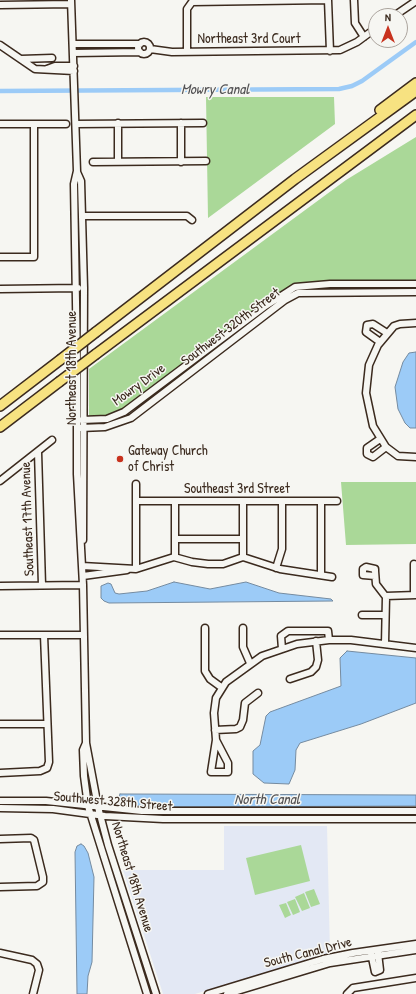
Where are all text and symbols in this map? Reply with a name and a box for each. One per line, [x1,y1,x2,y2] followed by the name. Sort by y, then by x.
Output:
[368,8,408,48] north arrow
[385,10,391,24] text: N
[197,31,301,47] street label: Northeast 3rd Court
[181,81,249,99] water label: Mowry Canal
[178,284,284,370] street label: Southwest 320th Street
[64,311,80,425] street label: Northeast 18th Avenue
[109,360,169,410] street label: Mowry Drive
[128,443,208,476] place label: Gateway Church of Christ
[115,454,125,464] marker: Gateway Church of Christ
[18,462,38,576] street label: Southeast 17th Avenue
[184,481,290,497] street label: Southeast 3rd Street
[53,788,173,816] street label: Southwest 328th Street
[234,791,300,809] water label: North Canal
[107,820,157,934] street label: Northeast 18th Avenue
[262,934,354,972] street label: South Canal Drive

